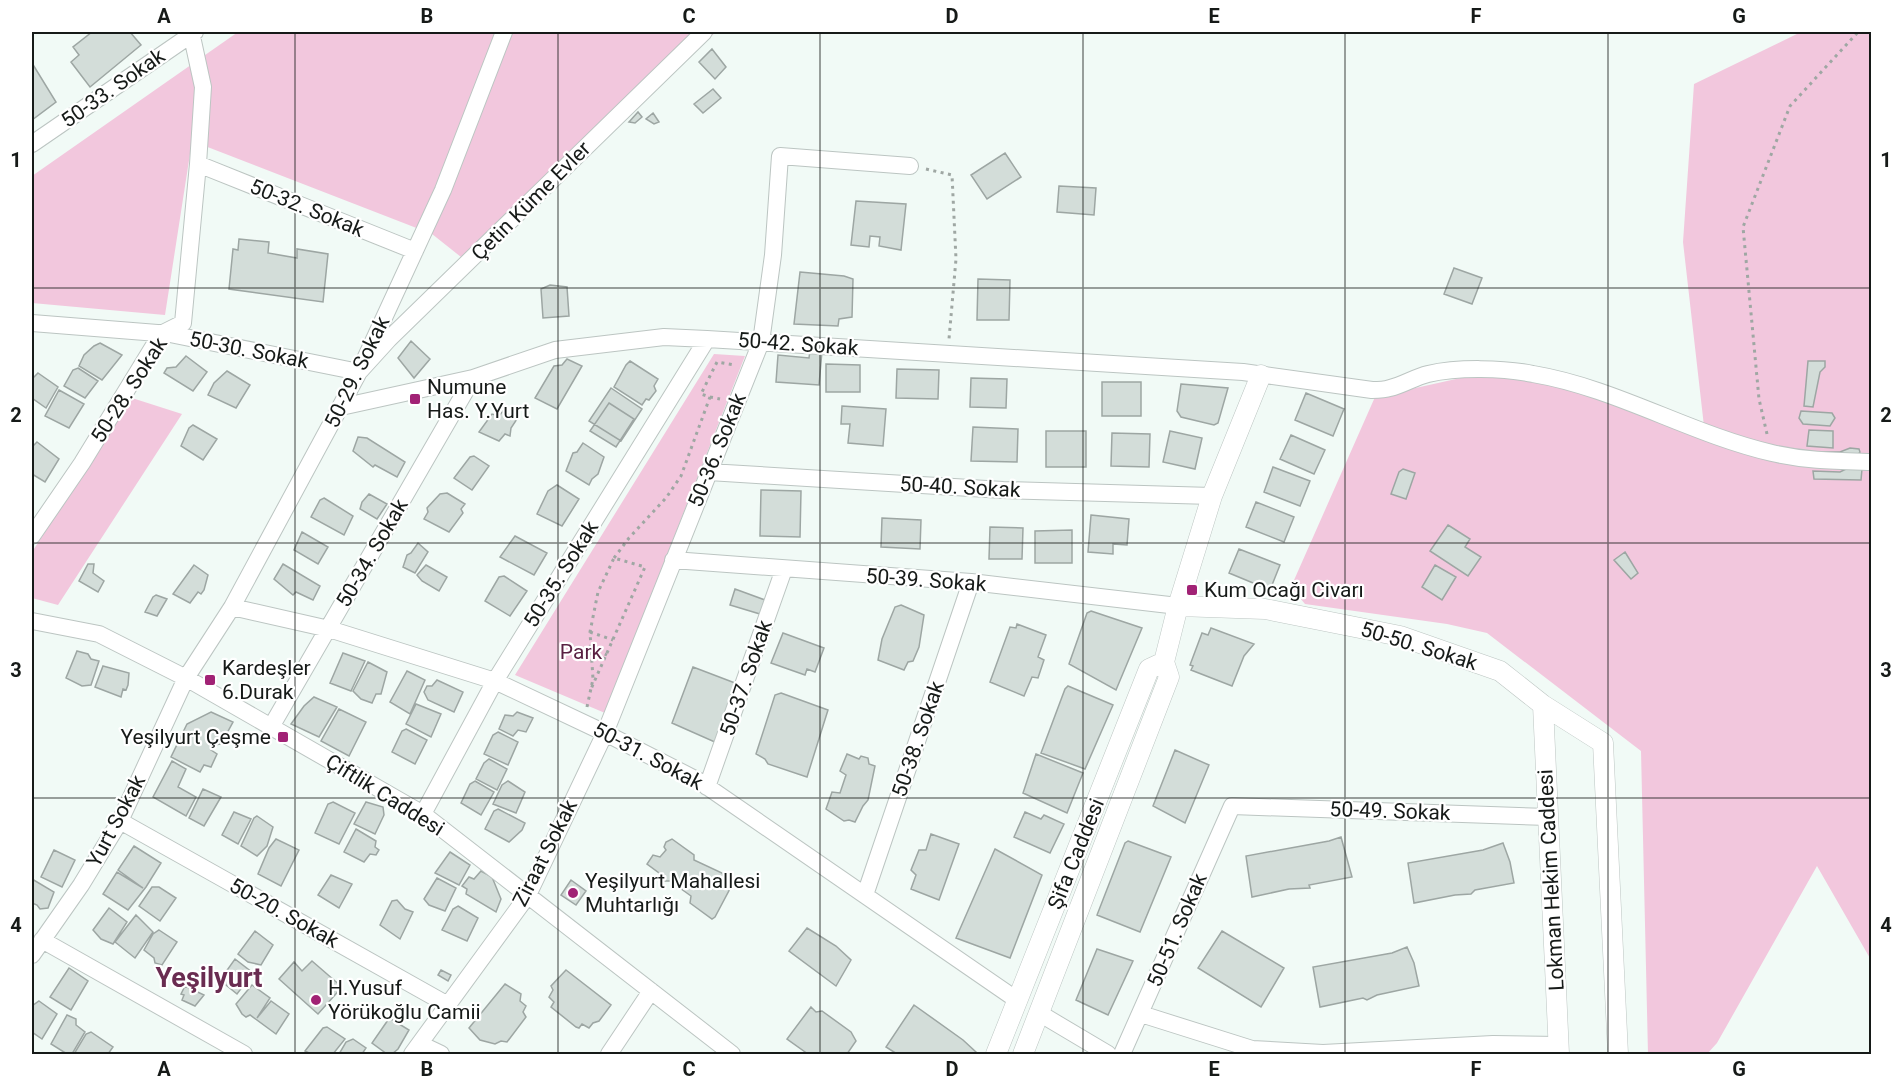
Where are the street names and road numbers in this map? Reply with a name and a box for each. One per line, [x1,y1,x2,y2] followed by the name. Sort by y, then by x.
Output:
[57,43,170,133] street label: 50-33. Sokak
[467,137,595,265] street label: Çetin Küme Evler
[246,174,368,242] street label: 50-32. Sokak
[320,312,394,432] street label: 50-29. Sokak
[187,327,311,373] street label: 50-30. Sokak
[737,328,859,360] street label: 50-42. Sokak
[86,332,172,447] street label: 50-28. Sokak
[683,389,751,511] street label: 50-36. Sokak
[899,472,1021,502] street label: 50-40. Sokak
[331,494,413,611] street label: 50-34. Sokak
[519,516,603,632] street label: 50-35. Sokak
[865,564,987,596] street label: 50-39. Sokak
[715,617,777,739] street label: 50-37. Sokak
[1358,617,1481,675] street label: 50-50. Sokak
[887,678,949,800] street label: 50-38. Sokak
[589,717,707,795] street label: 50-31. Sokak
[321,749,449,841] street label: Çiftlik Caddesi
[1533,769,1569,991] street label: Lokman Hekim Caddesi
[82,771,150,871] street label: Yurt Sokak
[508,795,582,910] street label: Ziraat Sokak
[1043,795,1109,913] street label: Şifa Caddesi
[1329,797,1451,825] street label: 50-49. Sokak
[1142,869,1212,990] street label: 50-51. Sokak
[225,873,343,953] street label: 50-20. Sokak

